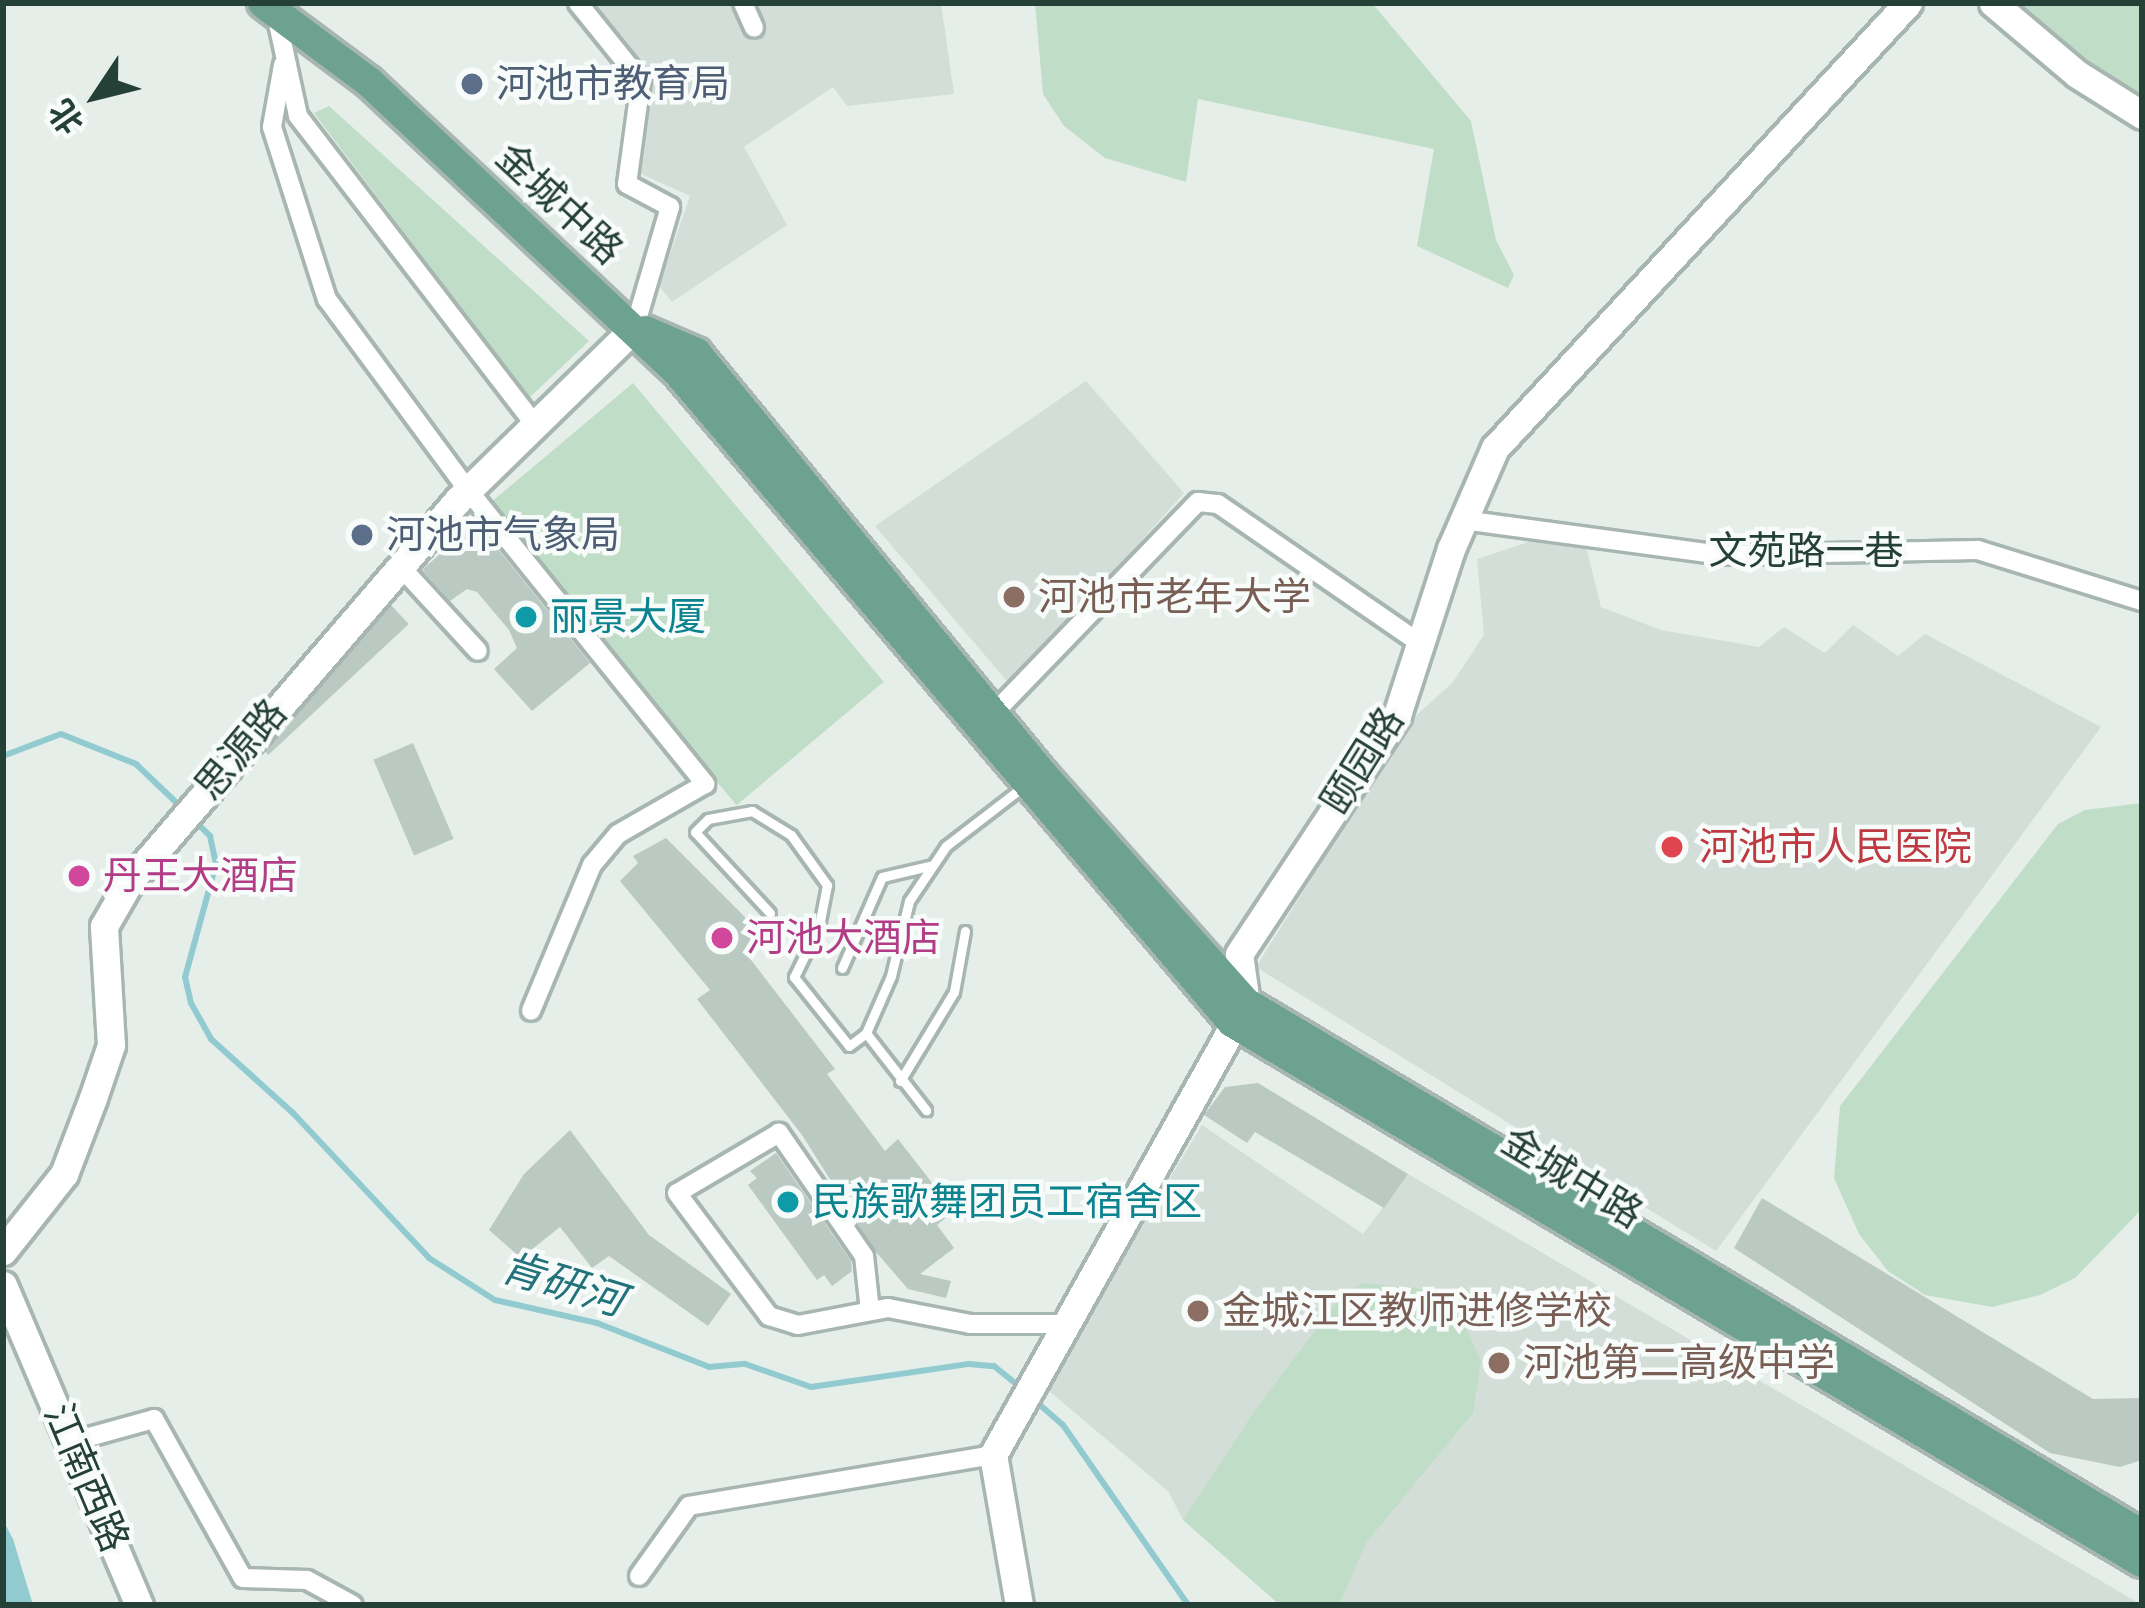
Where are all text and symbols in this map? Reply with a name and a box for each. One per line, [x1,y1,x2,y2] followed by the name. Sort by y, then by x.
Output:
[36,36,156,156] north arrow
[496,61,730,107] place label: 河池市教育局
[459,71,485,97] marker: 河池市教育局
[40,91,93,142] text: 北
[486,134,632,274] street label: 金城中路
[386,512,620,558] place label: 河池市气象局
[349,522,375,548] marker: 河池市气象局
[1709,528,1903,574] street label: 文苑路一巷
[1038,574,1311,620] place label: 河池市老年大学
[1001,584,1027,610] marker: 河池市老年大学
[550,594,706,640] place label: 丽景大厦
[513,604,539,630] marker: 丽景大厦
[185,690,297,810] street label: 思源路
[1312,699,1414,823] street label: 颐园路
[1699,824,1972,870] place label: 河池市人民医院
[1656,831,1688,863] marker: 河池市人民医院
[103,853,298,899] place label: 丹王大酒店
[66,863,92,889] marker: 丹王大酒店
[746,915,941,961] place label: 河池大酒店
[709,925,735,951] marker: 河池大酒店
[1493,1118,1651,1238] street label: 金城中路
[812,1179,1202,1225] place label: 民族歌舞团员工宿舍区
[775,1189,801,1215] marker: 民族歌舞团员工宿舍区
[495,1241,631,1327] water label: 肯研河
[1222,1288,1612,1334] place label: 金城江区教师进修学校
[1185,1298,1211,1324] marker: 金城江区教师进修学校
[1523,1340,1835,1386] place label: 河池第二高级中学
[1486,1350,1512,1376] marker: 河池第二高级中学
[34,1397,138,1559] street label: 江南西路

